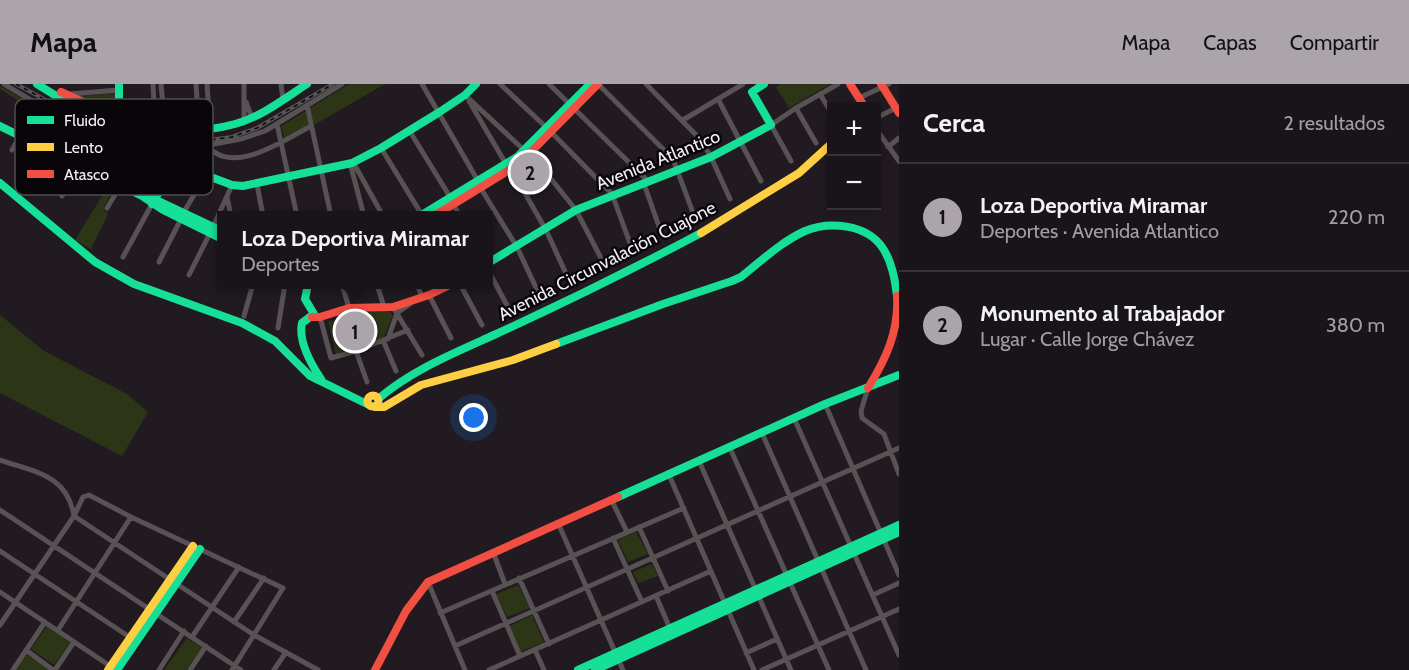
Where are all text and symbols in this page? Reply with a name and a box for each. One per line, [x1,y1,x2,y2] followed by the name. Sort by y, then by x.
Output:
[30,25,97,59] text: Mapa
[1122,30,1170,55] text: Mapa
[1203,30,1257,55] text: Capas
[1290,30,1379,55] text: Compartir
[15,99,213,195] legend
[827,102,881,210] map controls
[827,102,881,156] button: +
[923,107,985,139] text: Cerca
[64,111,106,130] text: Fluido
[1284,111,1385,135] text: 2 resultados
[593,125,724,195] street label: Avenida Atlantico
[64,138,103,157] text: Lento
[510,150,550,194] pin: 2
[827,156,881,210] button: −
[64,165,109,184] text: Atasco
[980,192,1207,219] text: Loza Deportiva Miramar
[494,196,720,326] street label: Avenida Circunvalación Cuajone
[939,205,946,229] text: 1
[1328,205,1385,229] text: 220 m
[217,211,493,289] popup
[980,219,1219,243] text: Deportes · Avenida Atlantico
[241,225,469,252] text: Loza Deportiva Miramar
[241,252,320,276] text: Deportes
[980,300,1225,327] text: Monumento al Trabajador
[336,308,374,354] pin: 1
[937,313,948,337] text: 2
[1326,313,1385,337] text: 380 m
[980,327,1194,351] text: Lugar · Calle Jorge Chávez
[459,403,488,432] your location

